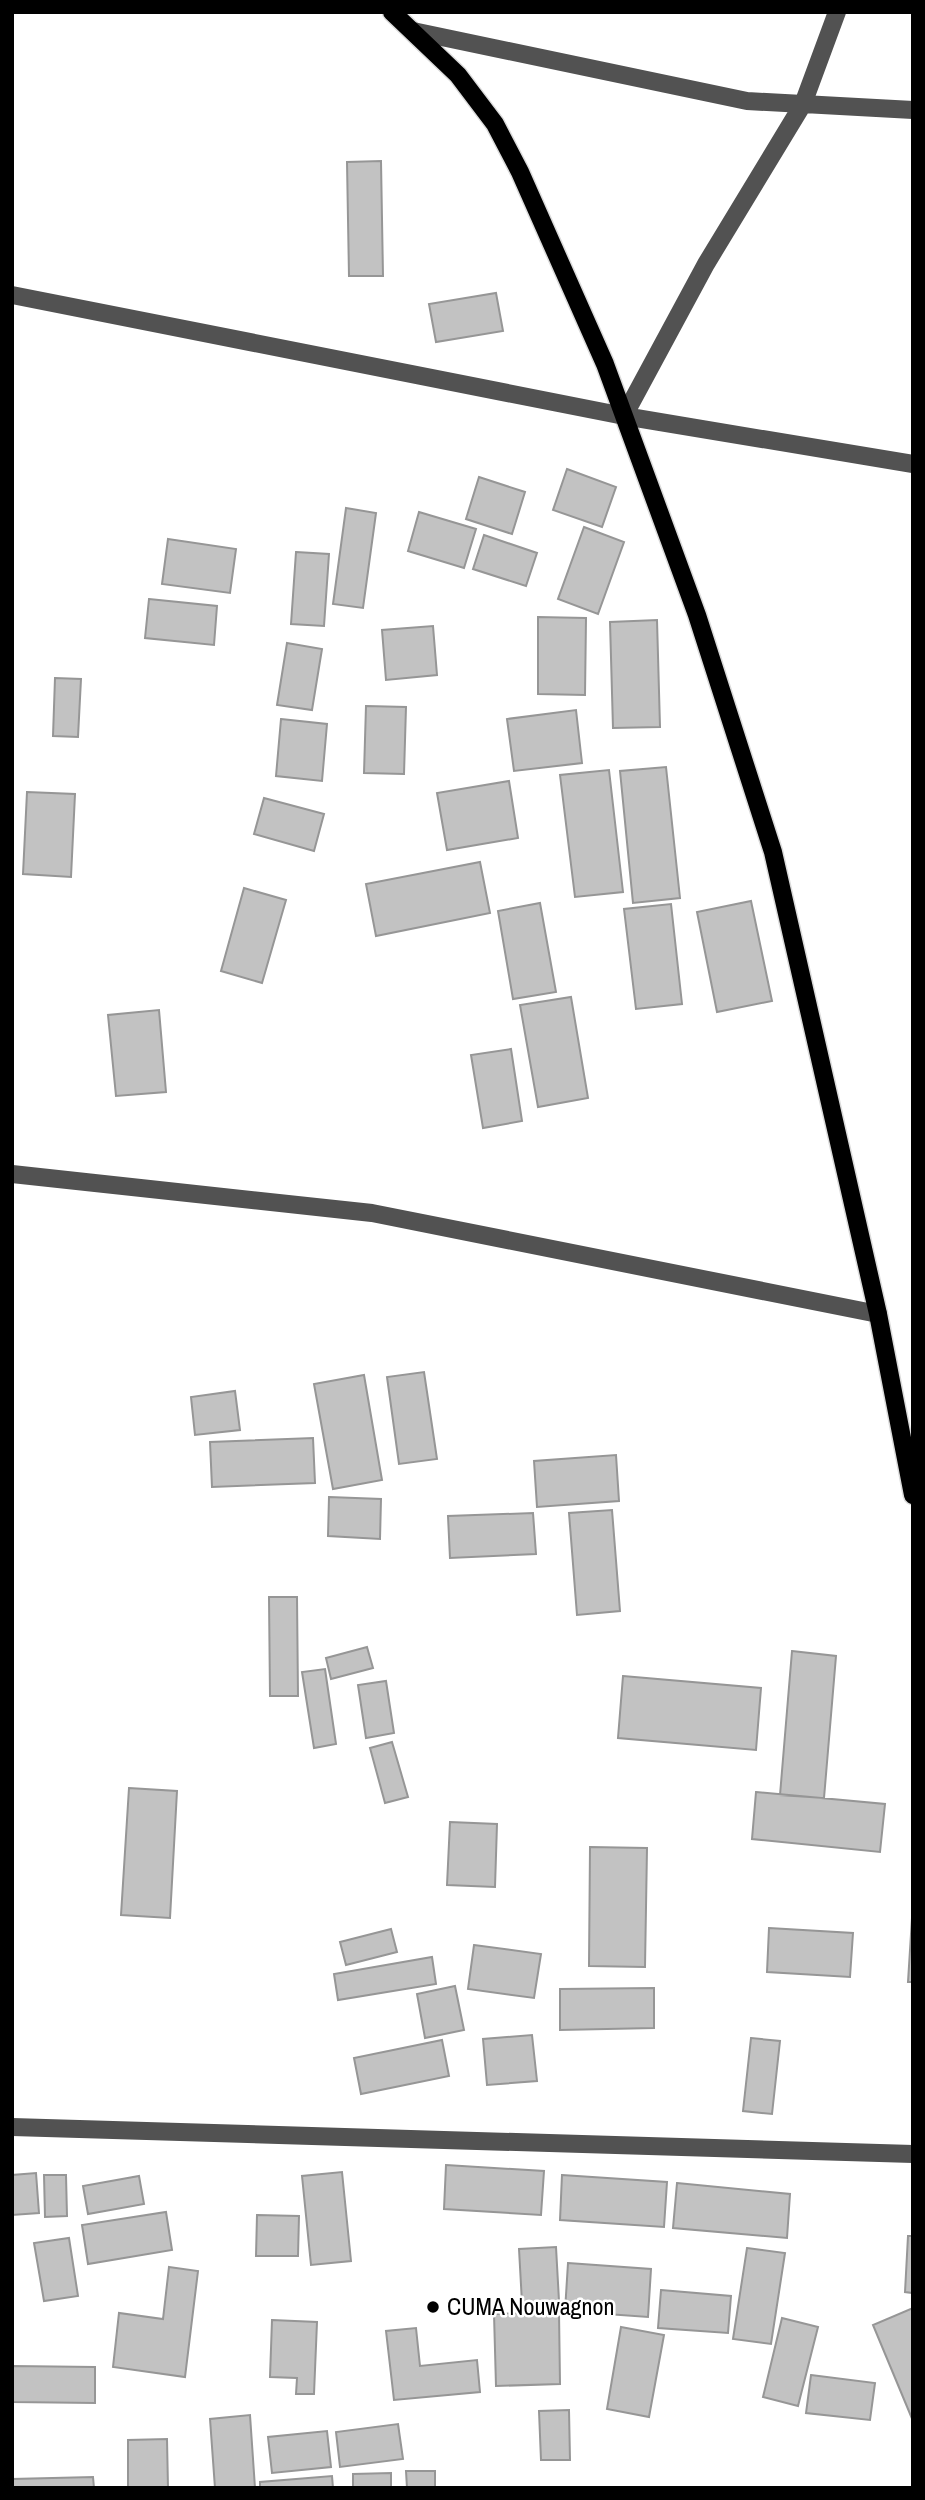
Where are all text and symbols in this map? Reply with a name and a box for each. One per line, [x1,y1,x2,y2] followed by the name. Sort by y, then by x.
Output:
[447,2290,614,2322] place label: CUMA Nouwagnon
[425,2299,441,2315] marker: CUMA Nouwagnon

